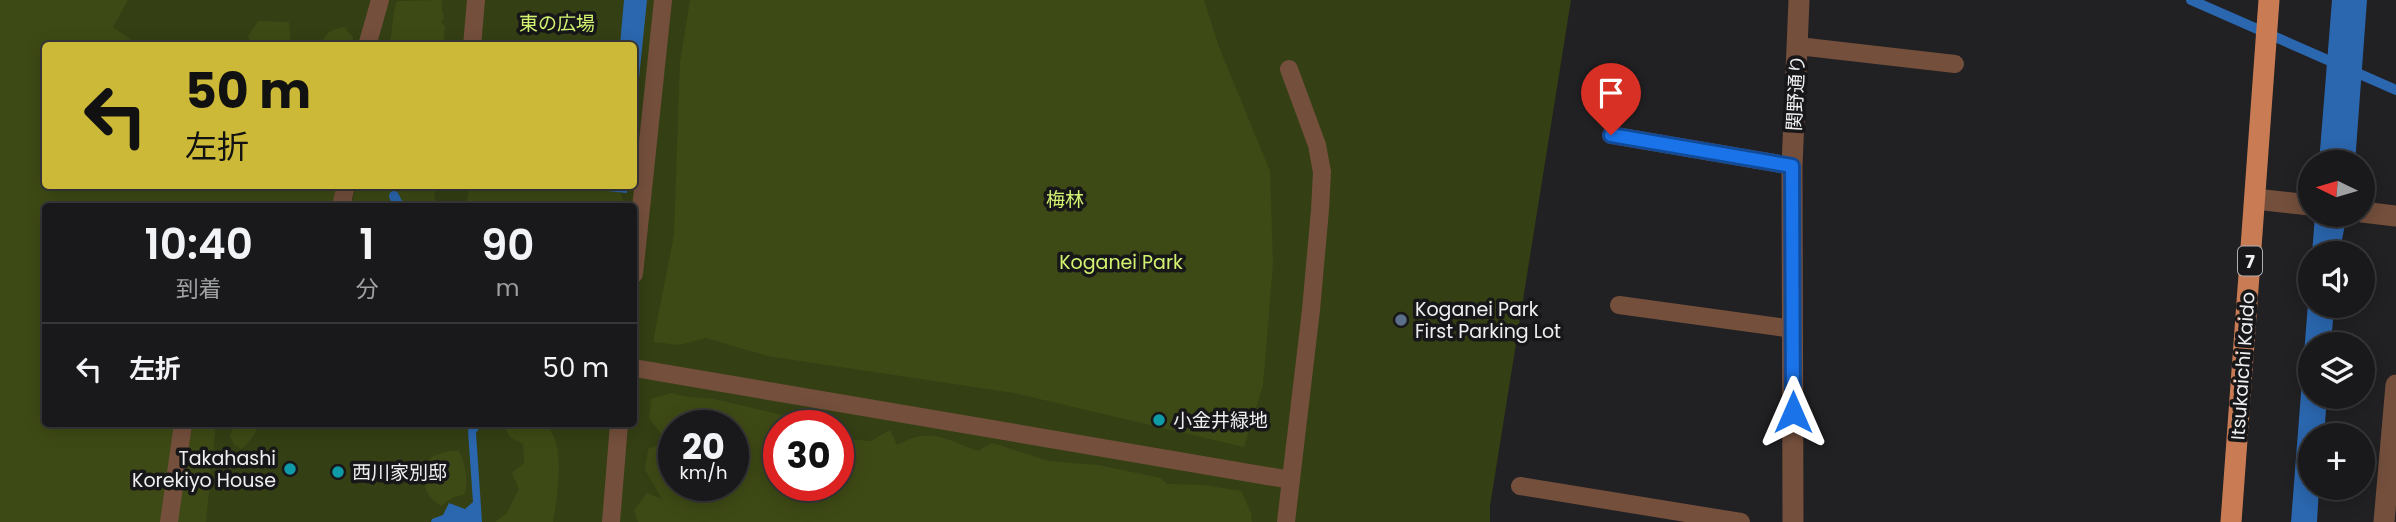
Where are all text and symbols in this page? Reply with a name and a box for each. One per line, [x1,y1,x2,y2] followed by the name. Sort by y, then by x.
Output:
[519,10,595,37] park label: 東の広場
[1781,54,1811,132] street label: 関野通り
[185,57,311,125] text: 50 m
[1581,63,1641,135] pin
[70,70,161,161] icon: left
[1592,74,1630,112] icon: arrive
[185,124,249,169] text: 左折
[2298,150,2375,228] north arrow
[2298,150,2375,500] map controls
[1046,186,1084,213] park label: 梅林
[145,215,253,274] text: 10:40
[359,215,375,274] text: 1
[481,216,534,275] text: 90
[2298,241,2375,318] button: sound
[2238,246,2262,276] road number: 7
[1059,249,1183,276] park label: Koganei Park
[496,272,520,304] text: m
[176,273,222,305] text: 到着
[355,273,378,305] text: 分
[2224,291,2262,441] street label: Itsukaichi Kaido
[1415,296,1561,345] place label: Koganei Park First Parking Lot
[1393,312,1409,328] marker: Koganei Park First Parking Lot
[2298,332,2375,409] button: layers
[70,350,108,388] icon: left
[543,350,609,386] text: 50 m
[129,351,181,387] text: 左折
[1756,375,1830,449] position arrow
[1173,407,1268,434] place label: 小金井緑地
[763,410,854,501] speed limit sign: 30
[1151,412,1167,428] marker: 小金井緑地
[682,422,725,471] text: 20
[2298,423,2375,500] button: +
[132,445,276,494] place label: Takahashi Korekiyo House
[352,459,447,486] place label: 西川家別邸
[680,460,727,485] text: km/h
[282,461,298,477] marker: Takahashi Korekiyo House
[330,464,346,480] marker: 西川家別邸

